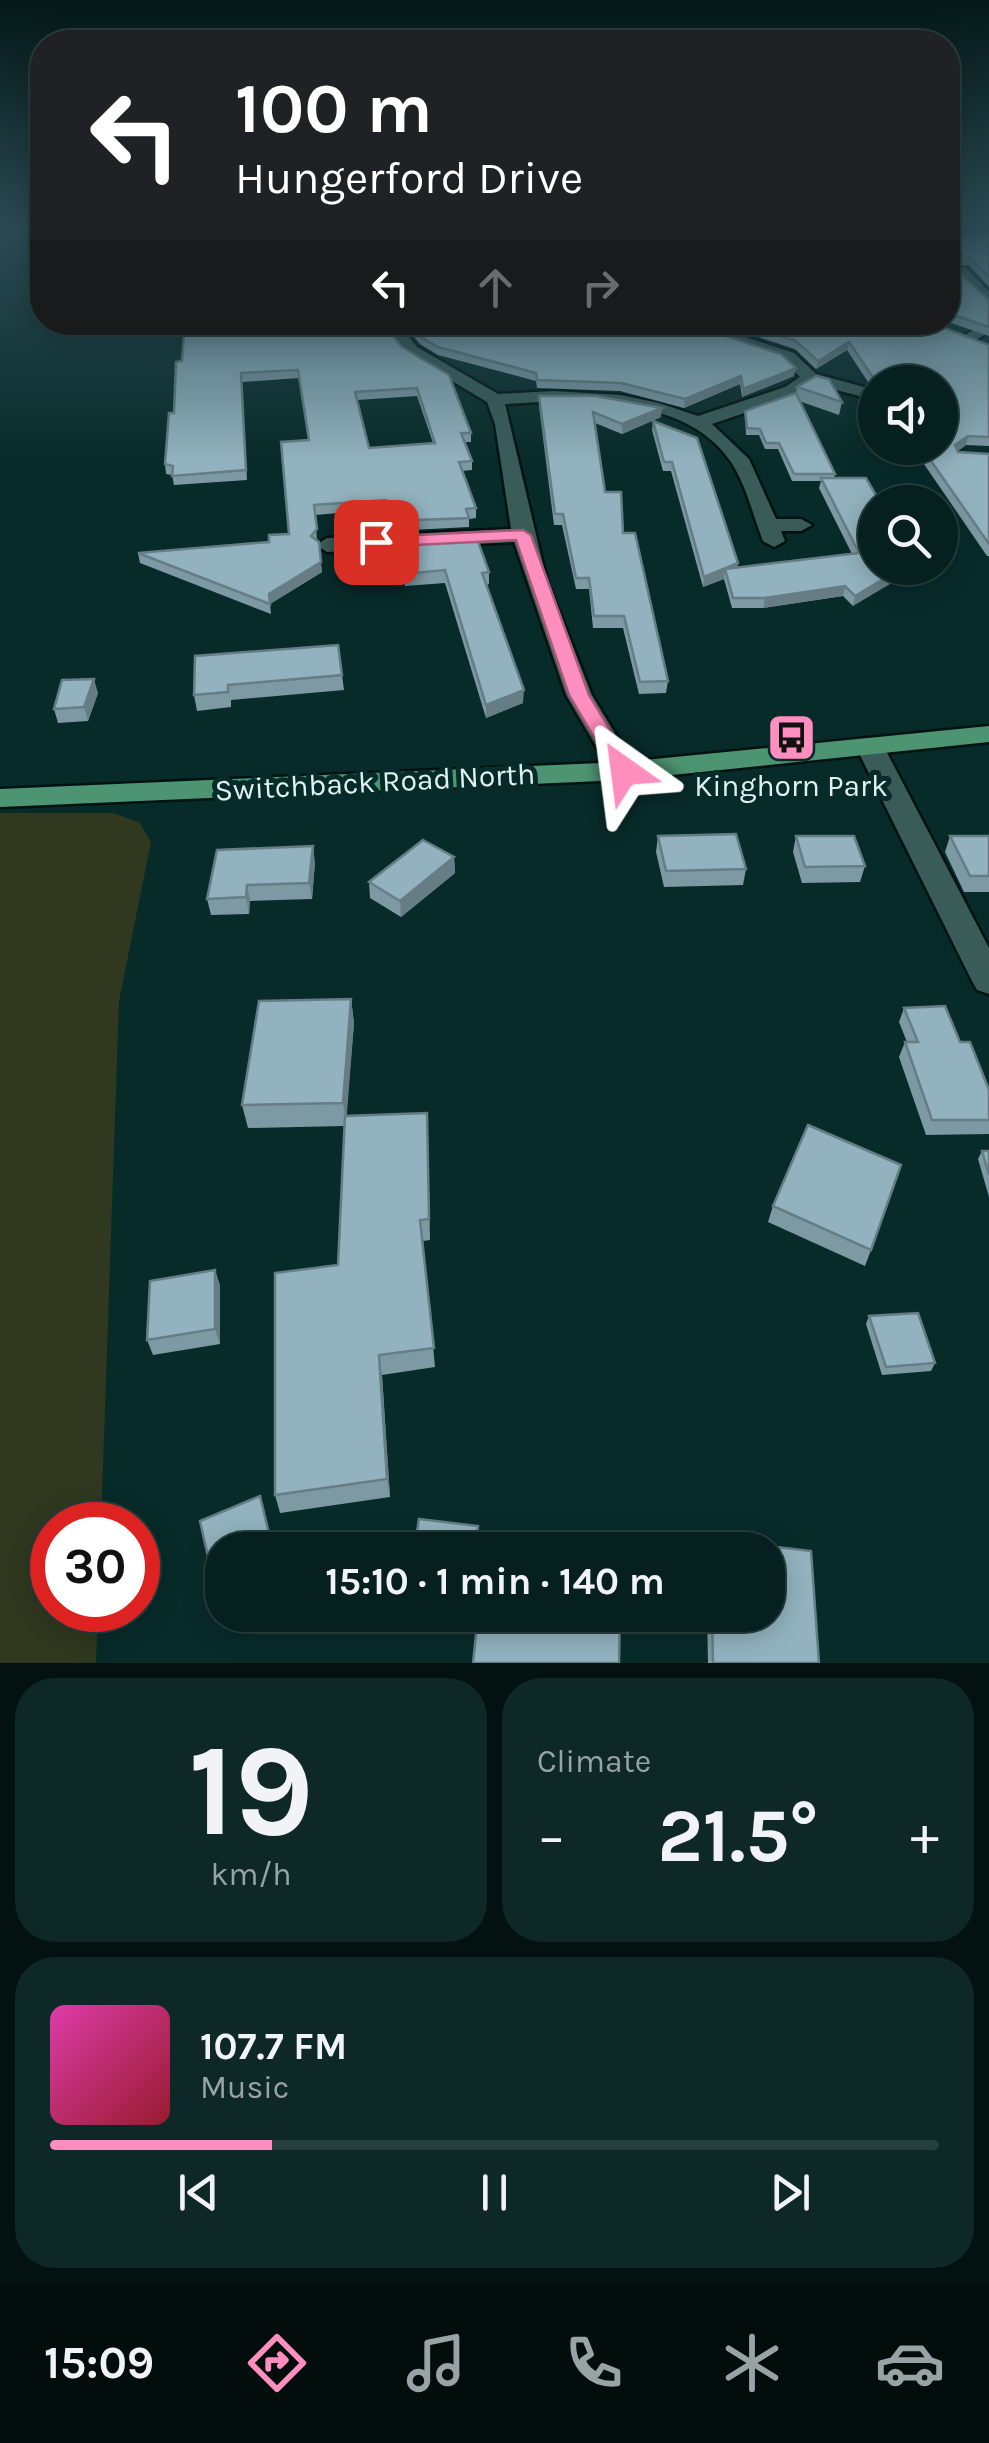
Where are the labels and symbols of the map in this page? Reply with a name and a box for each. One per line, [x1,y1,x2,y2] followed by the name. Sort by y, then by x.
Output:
[334,500,419,585] pin
[765,711,817,763] bus stop icon: Kinghorn Park
[572,719,676,823] position arrow
[214,756,536,808] street label: Switchback Road North
[694,768,888,804] place label: Kinghorn Park
[30,1502,160,1632] speed limit sign: 30

